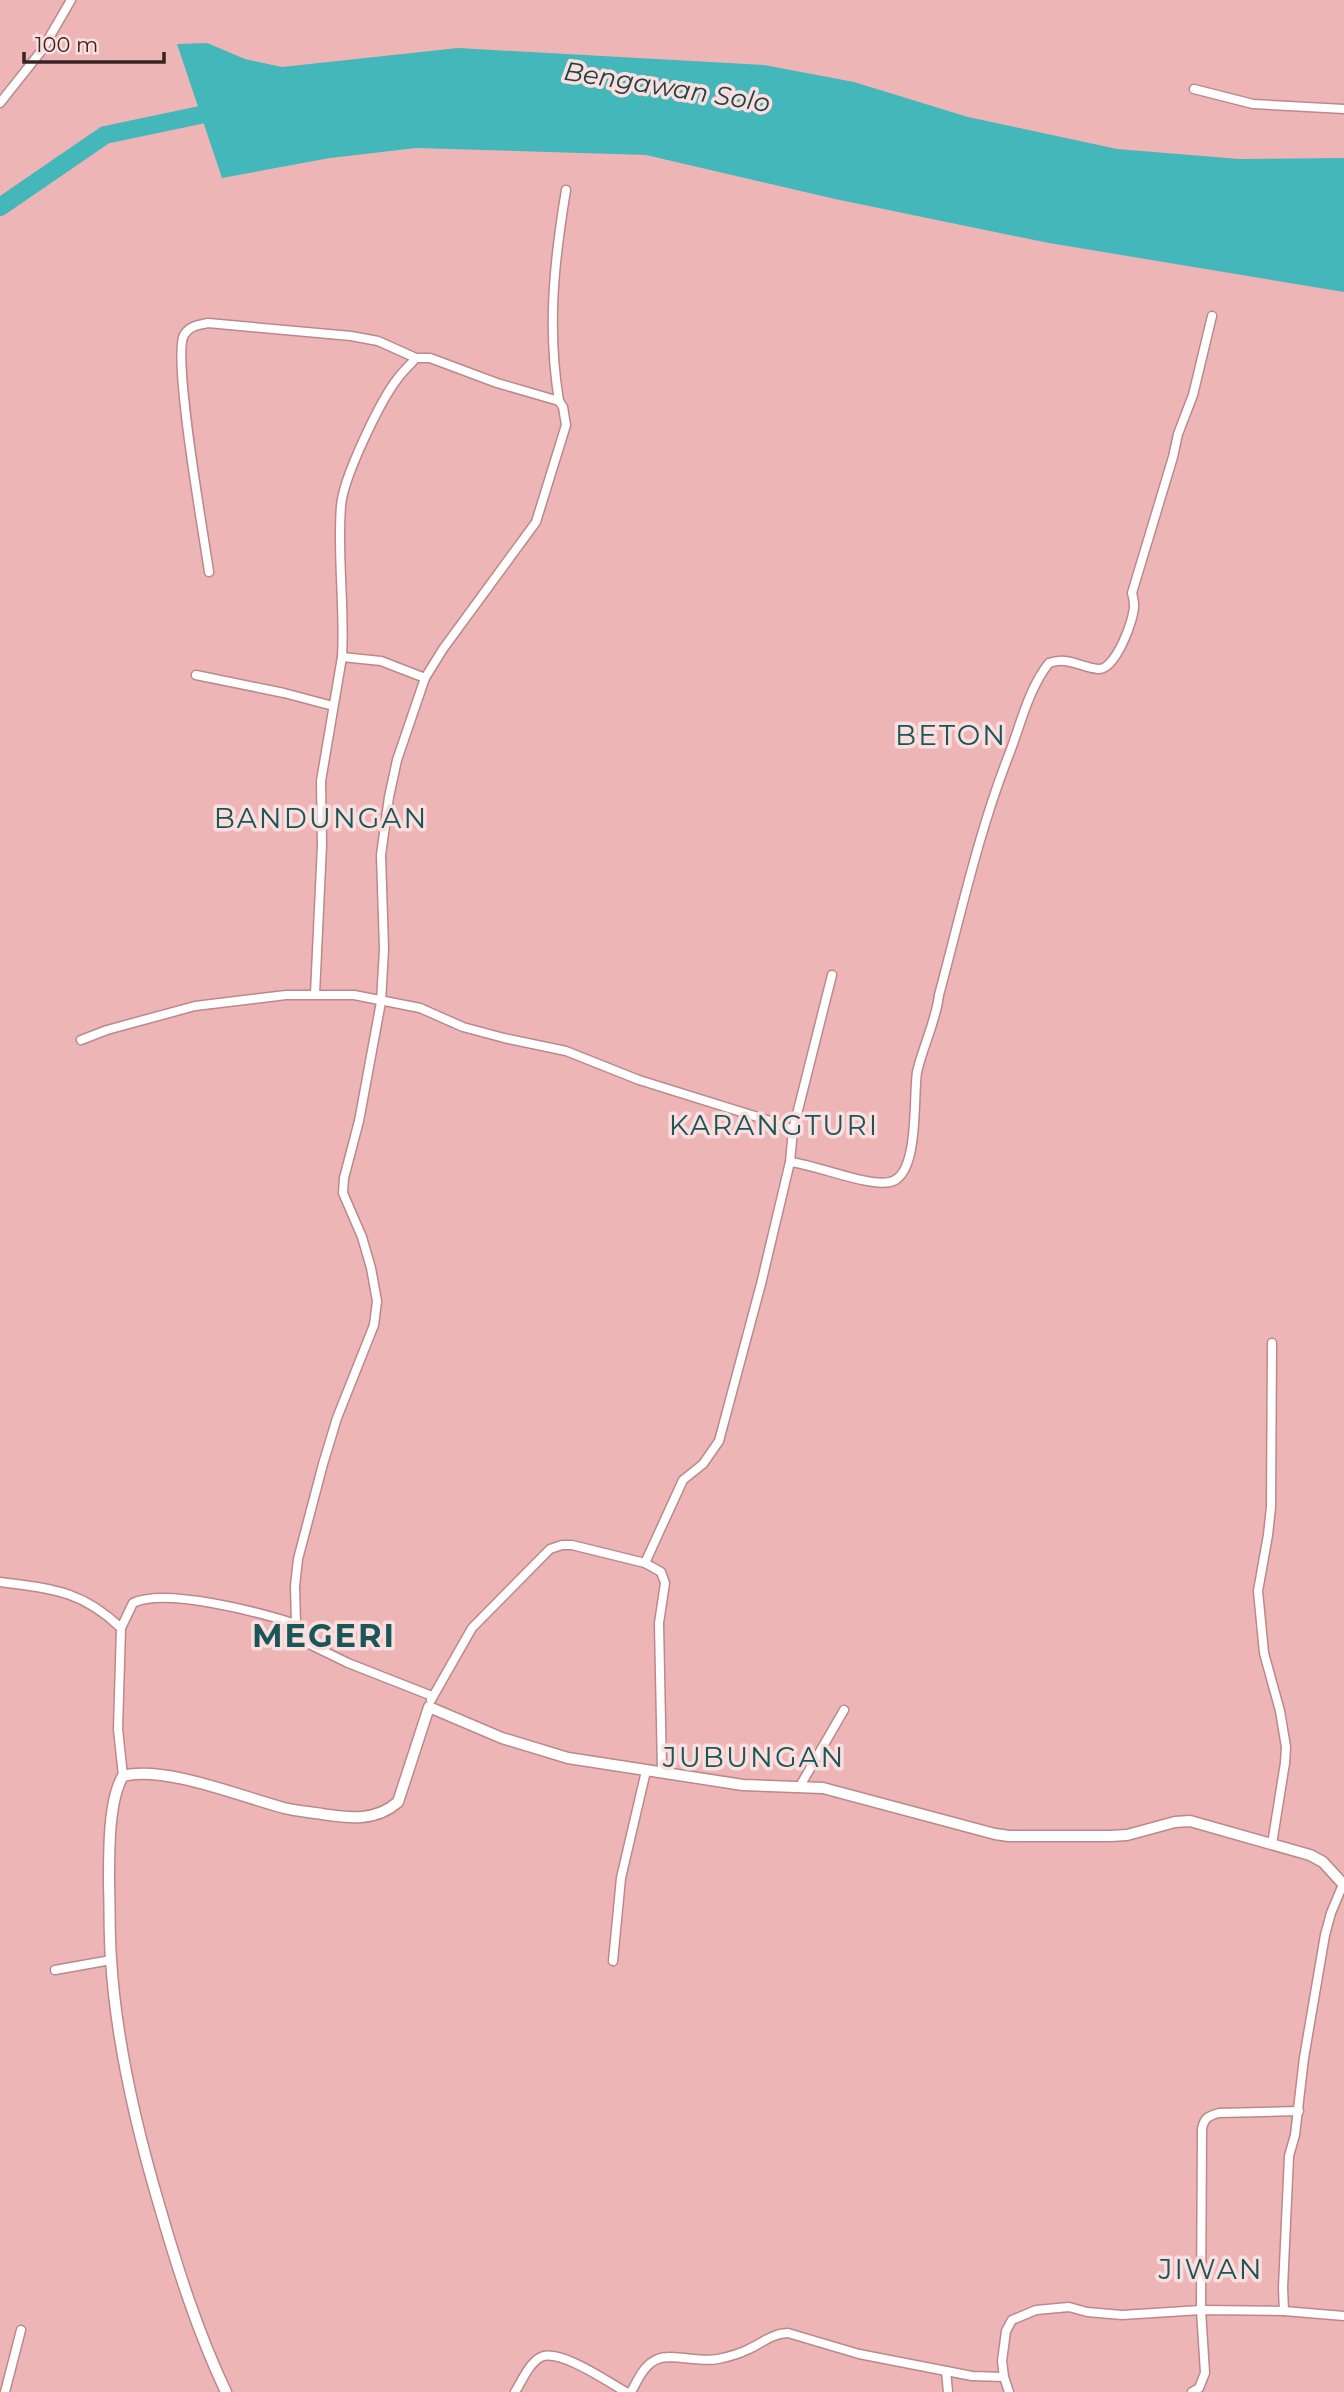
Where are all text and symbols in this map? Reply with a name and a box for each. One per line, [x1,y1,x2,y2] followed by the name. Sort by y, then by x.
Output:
[24,21,164,65] scale bar
[35,32,98,57] text: 100 m
[562,55,772,119] water label: Bengawan Solo
[895,718,1007,752] district label: BETON
[214,801,428,835] district label: BANDUNGAN
[669,1108,879,1142] district label: KARANGTURI
[252,1616,396,1655] district label: MEGERI
[662,1740,845,1774] district label: JUBUNGAN
[1157,2252,1264,2286] district label: JIWAN

